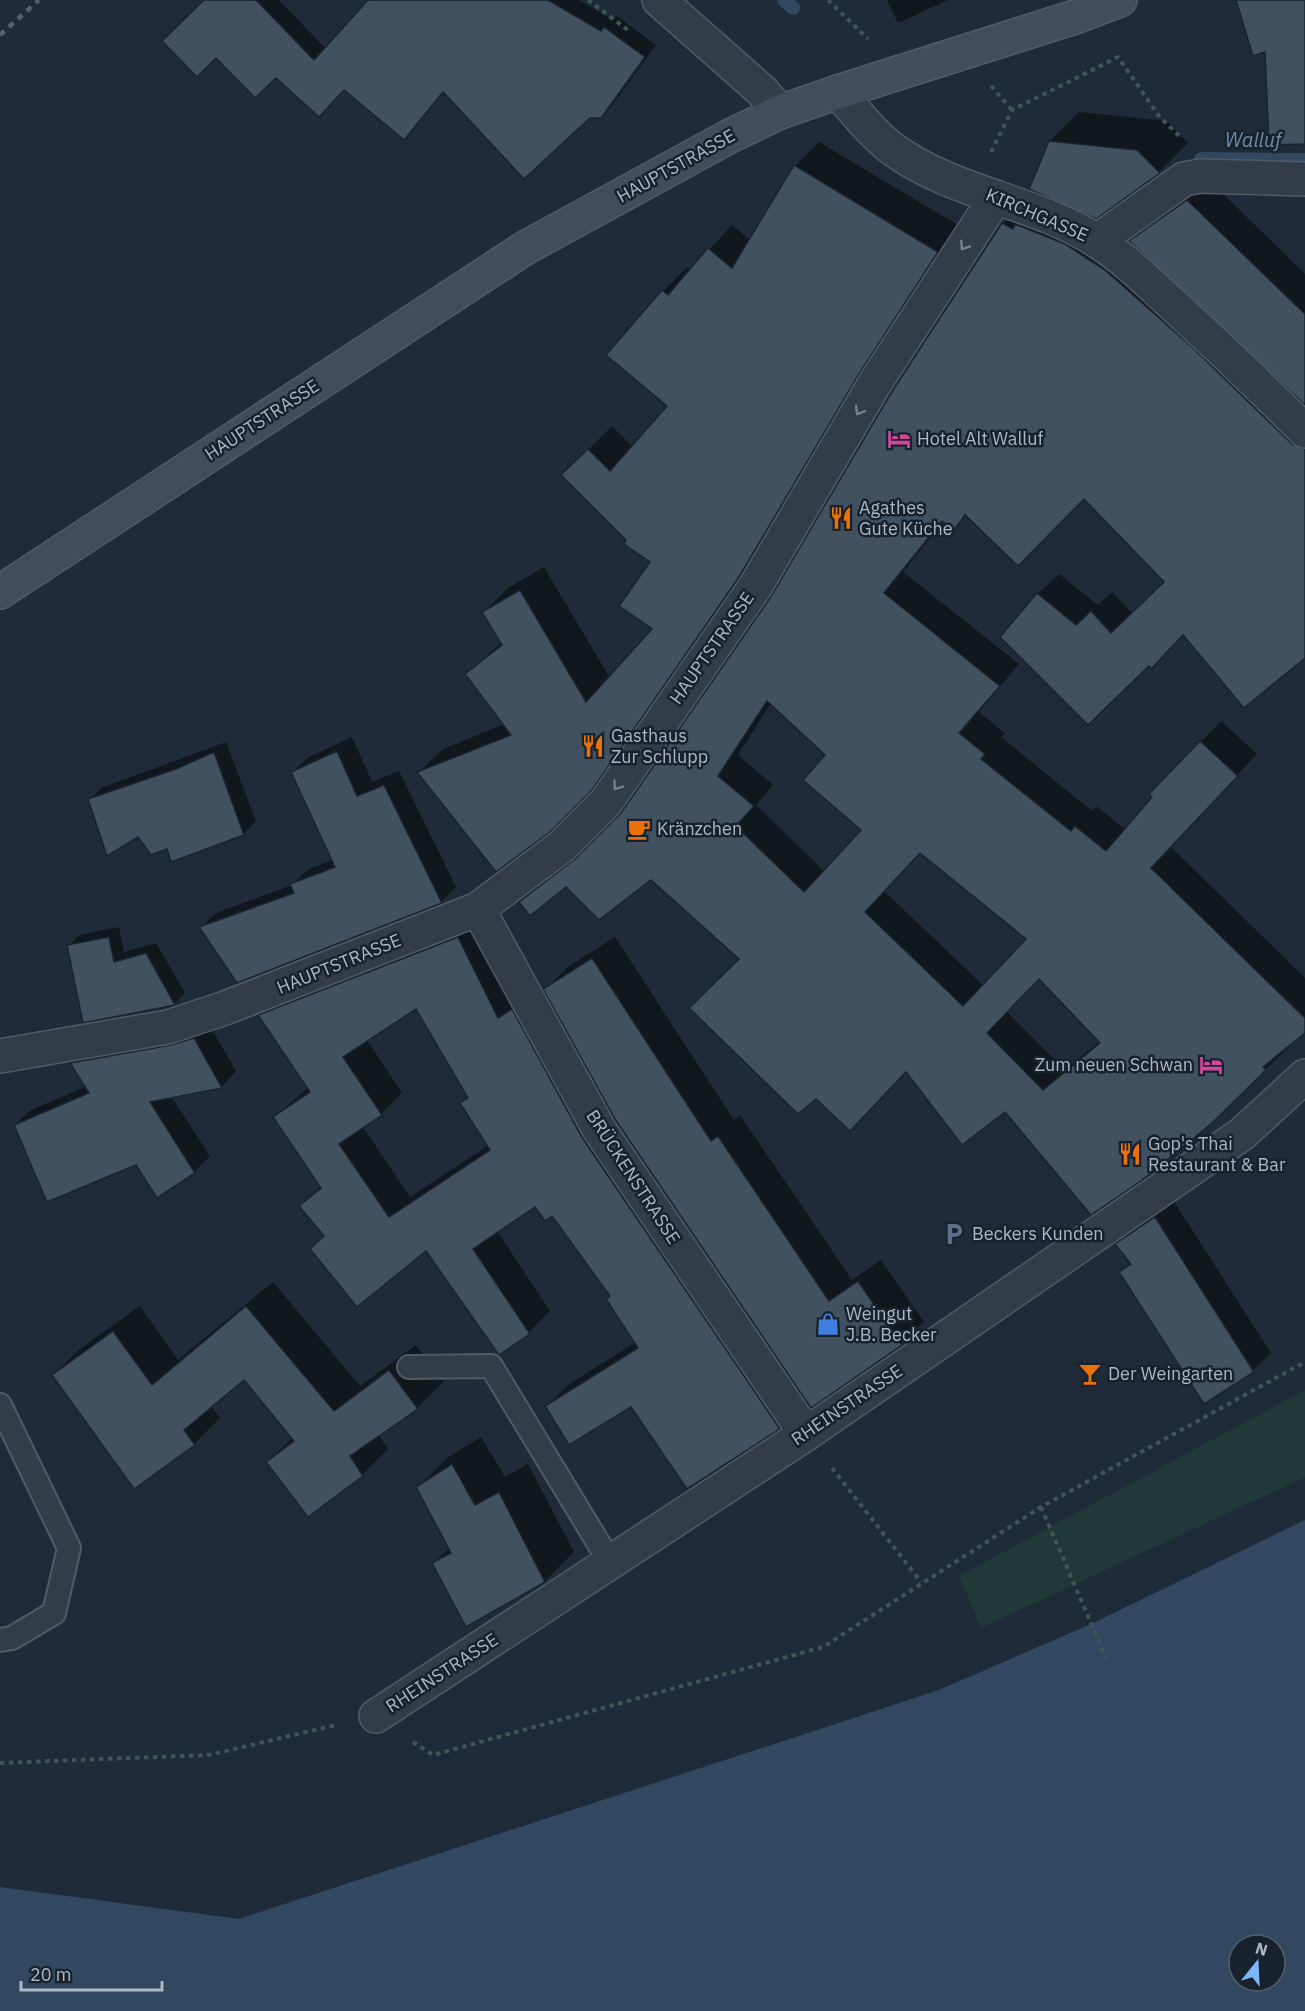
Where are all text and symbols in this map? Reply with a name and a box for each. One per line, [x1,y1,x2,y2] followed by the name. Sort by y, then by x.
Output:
[612,123,739,208] street label: HAUPTSTRASSE
[1225,126,1283,153] water label: Walluf
[982,183,1092,246] street label: KIRCHGASSE
[960,240,971,251] one-way arrow
[200,374,323,465] street label: HAUPTSTRASSE
[855,405,866,415] one-way arrow
[886,426,912,452] hotel icon: Hotel Alt Walluf
[917,427,1043,450] place label: Hotel Alt Walluf
[859,496,953,540] place label: Agathes Gute Küche
[828,505,854,531] restaurant icon: Agathes Gute Küche
[664,587,759,708] street label: HAUPTSTRASSE
[611,724,708,768] place label: Gasthaus Zur Schlupp
[580,733,606,759] restaurant icon: Gasthaus Zur Schlupp
[613,779,624,790] one-way arrow
[626,816,652,842] cafe icon: Kränzchen
[657,817,742,840] place label: Kränzchen
[273,928,404,999] street label: HAUPTSTRASSE
[1198,1052,1224,1078] hotel icon: Zum neuen Schwan
[1035,1053,1193,1076] place label: Zum neuen Schwan
[581,1105,686,1248] street label: BRÜCKENSTRASSE
[1148,1132,1286,1176] place label: Gop's Thai Restaurant & Bar
[1117,1141,1143,1167] restaurant icon: Gop's Thai Restaurant & Bar
[941,1221,967,1247] parking icon: Beckers Kunden
[972,1222,1104,1245] place label: Beckers Kunden
[846,1302,937,1346] place label: Weingut J.B. Becker
[815,1311,841,1337] shop icon: Weingut J.B. Becker
[787,1359,907,1450] street label: RHEINSTRASSE
[1077,1361,1103,1387] bar icon: Der Weingarten
[1108,1362,1233,1385] place label: Der Weingarten
[381,1628,502,1717] street label: RHEINSTRASSE
[1227,1933,1287,1993] north arrow
[1253,1937,1270,1960] text: N
[21,1954,162,1992] scale bar
[30,1963,72,1986] text: 20 m

